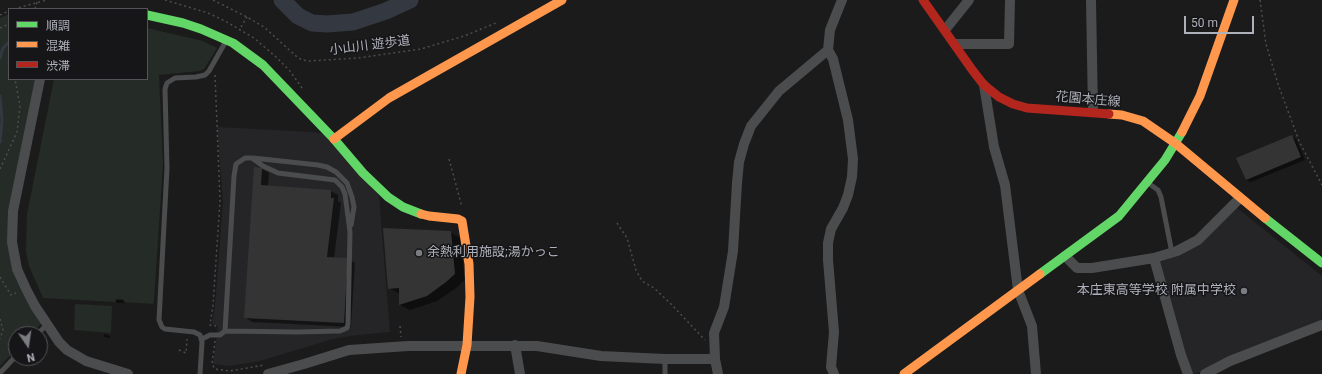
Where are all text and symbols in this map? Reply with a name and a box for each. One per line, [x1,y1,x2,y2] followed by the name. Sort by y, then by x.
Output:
[8,8,148,80] legend
[1186,8,1256,34] scale bar
[1191,16,1218,30] text: 50 m
[46,19,70,33] text: 順調
[329,33,411,59] street label: 小山川 遊歩道
[46,39,70,53] text: 混雑
[46,59,70,73] text: 渋滞
[1055,89,1121,111] street label: 花園本庄線
[427,245,560,261] place label: 余熱利用施設;湯かっこ
[414,248,424,258] marker: 余熱利用施設;湯かっこ
[1077,283,1236,299] place label: 本庄東高等学校 附属中学校
[1239,286,1249,296] marker: 本庄東高等学校 附属中学校
[8,326,48,366] north arrow
[25,350,36,364] text: N

